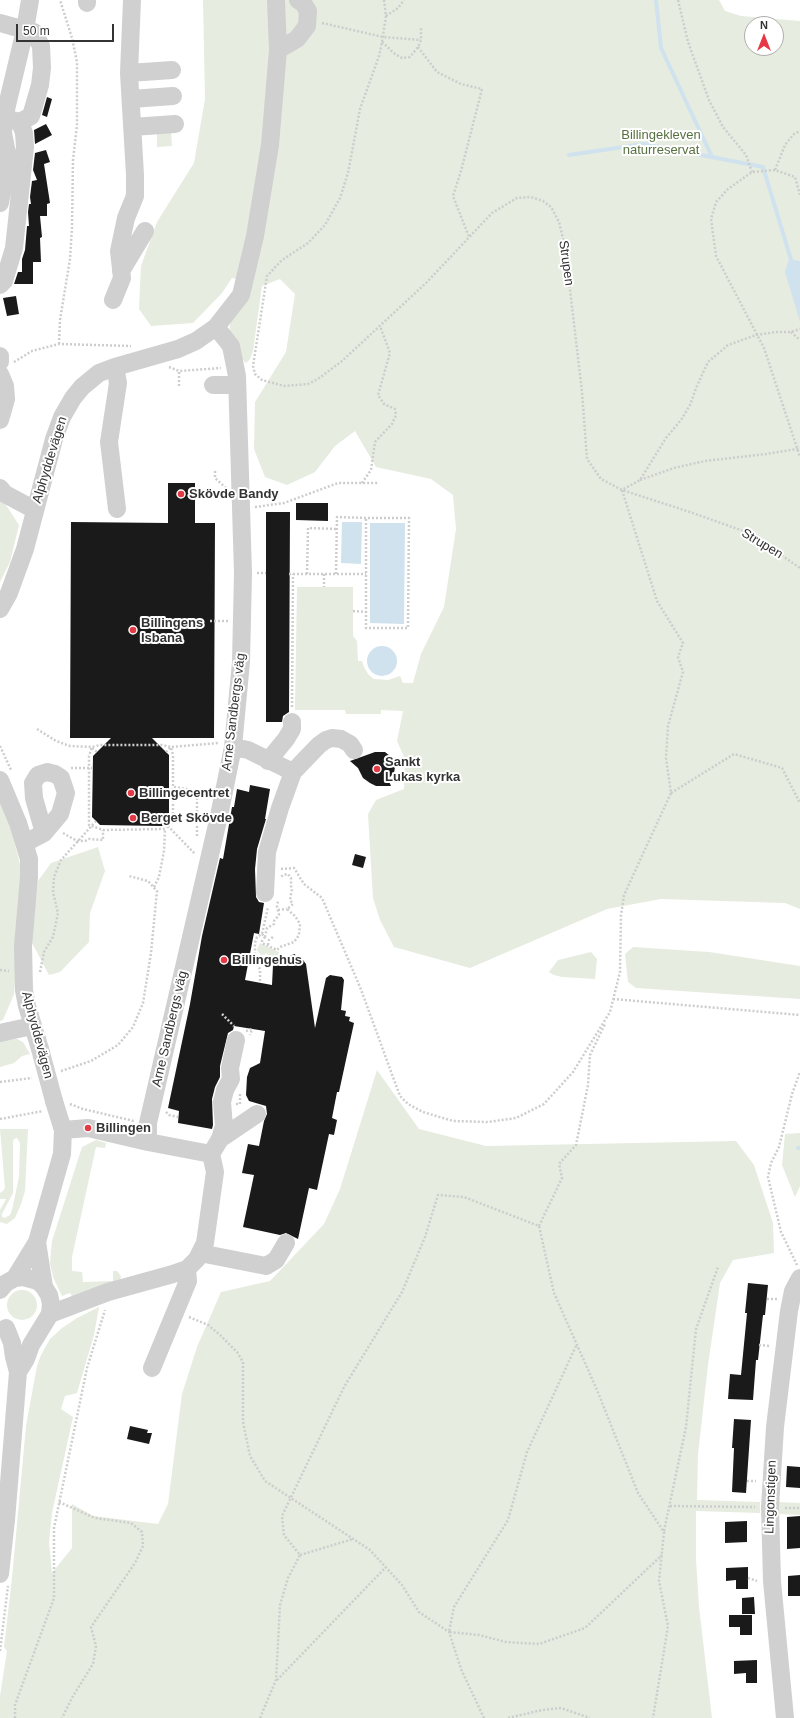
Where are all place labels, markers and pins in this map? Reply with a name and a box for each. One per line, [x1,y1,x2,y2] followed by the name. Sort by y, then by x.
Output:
[189,486,279,502] place label: Skövde Bandy
[176,489,186,499] marker: Skövde Bandy
[141,615,203,646] place label: Billingens Isbana
[128,625,138,635] marker: Billingens Isbana
[385,754,460,785] place label: Sankt Lukas kyrka
[372,764,382,774] marker: Sankt Lukas kyrka
[139,785,229,801] place label: Billingecentret
[126,788,136,798] marker: Billingecentret
[141,810,232,826] place label: Berget Skövde
[128,813,138,823] marker: Berget Skövde
[232,952,302,968] place label: Billingehus
[219,955,229,965] marker: Billingehus
[96,1120,151,1136] place label: Billingen
[83,1123,93,1133] marker: Billingen

